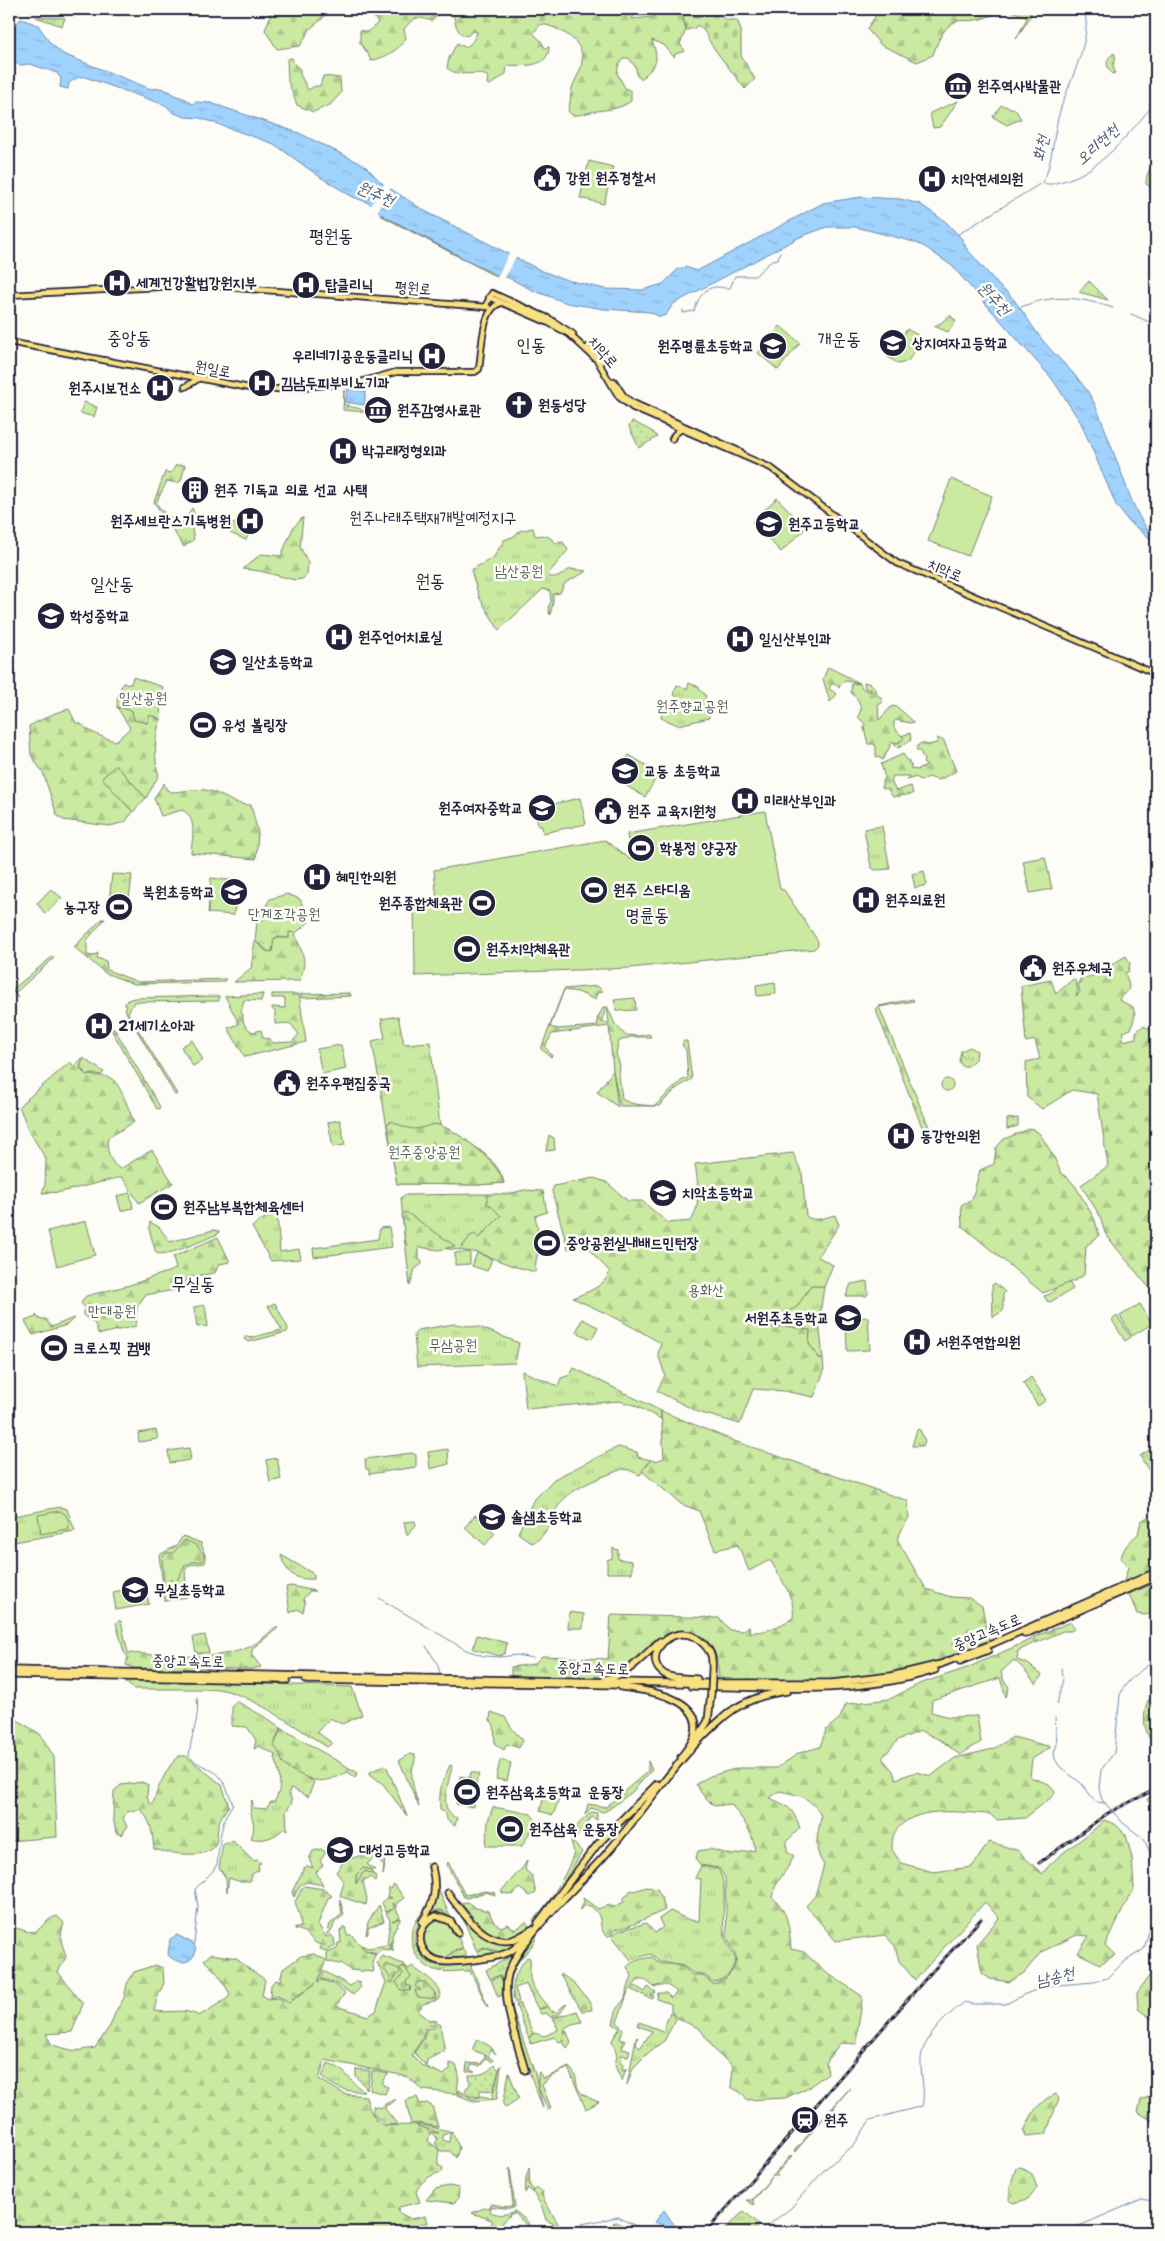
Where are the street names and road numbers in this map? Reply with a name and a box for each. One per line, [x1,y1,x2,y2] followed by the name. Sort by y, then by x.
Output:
[394,277,432,299] street label: 평원로
[584,332,622,372] street label: 치악로
[193,356,233,382] street label: 원일로
[924,554,966,586] street label: 치악로
[950,1609,1024,1655] street label: 중앙고속도로
[152,1650,224,1672] street label: 중앙고속도로
[556,1657,630,1679] street label: 중앙고속도로

